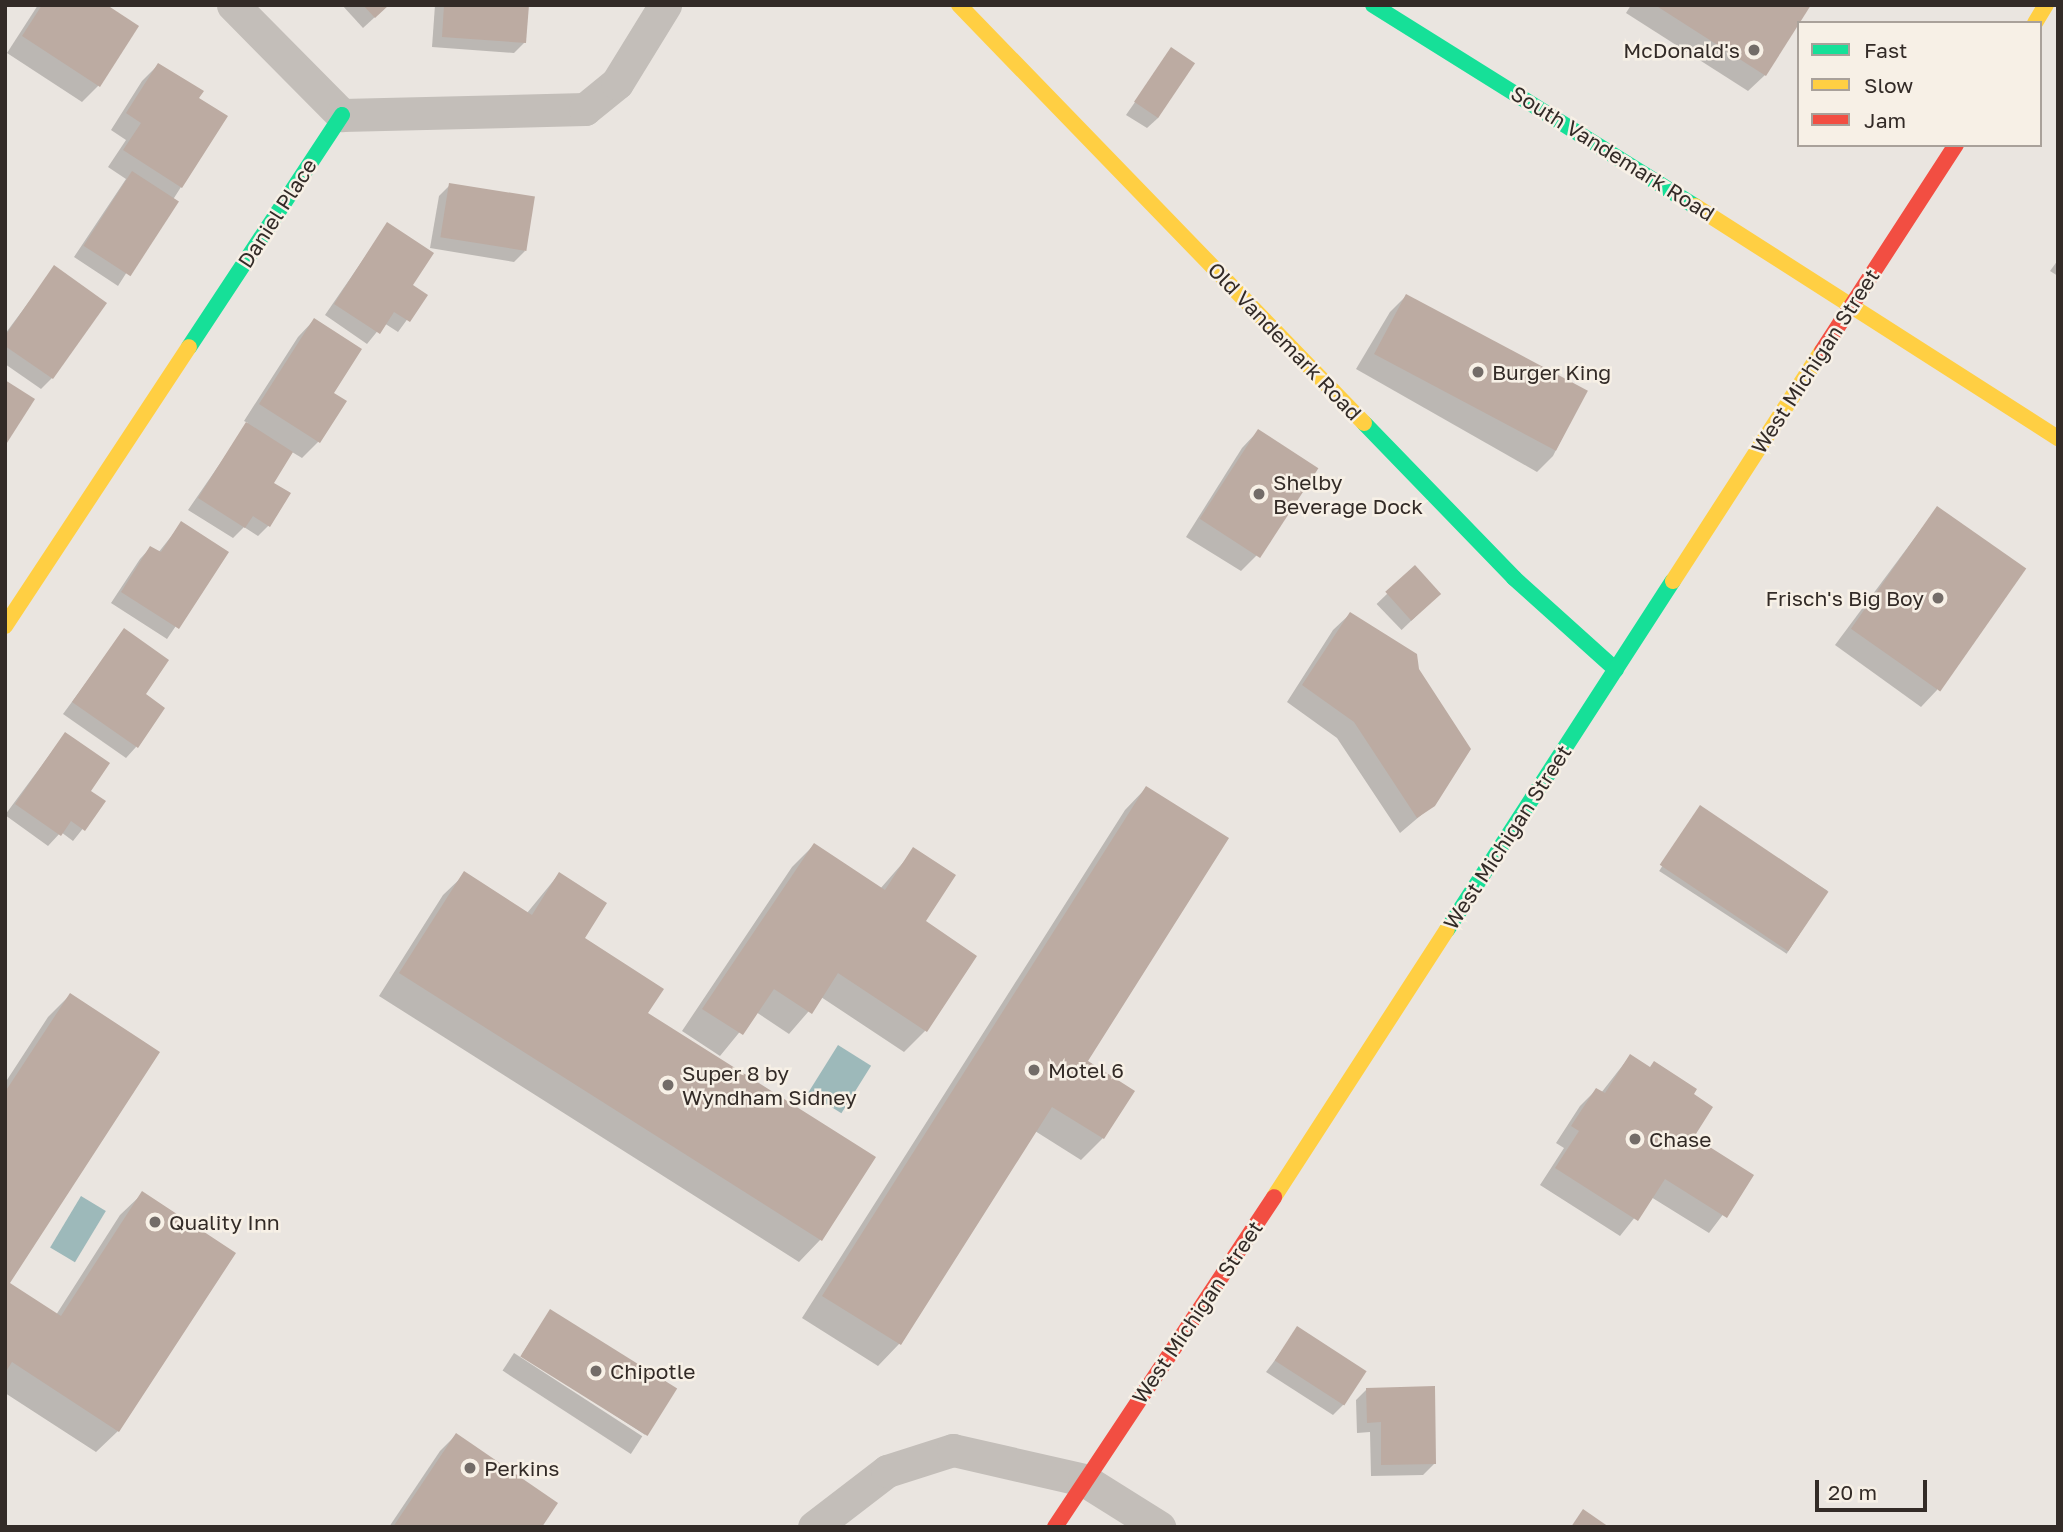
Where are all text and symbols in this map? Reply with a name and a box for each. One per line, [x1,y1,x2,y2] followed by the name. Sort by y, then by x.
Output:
[1797,21,2042,147] legend
[1623,37,1740,63] place label: McDonald's
[1864,37,1907,63] text: Fast
[1746,42,1762,58] marker: McDonald's
[1864,72,1913,98] text: Slow
[1507,80,1719,226] street label: South Vandemark Road
[1864,107,1906,133] text: Jam
[232,154,322,272] street label: Daniel Place
[1203,257,1367,425] street label: Old Vandemark Road
[1746,264,1884,458] street label: West Michigan Street
[1492,359,1611,385] place label: Burger King
[1470,364,1486,380] marker: Burger King
[1273,469,1423,519] place label: Shelby Beverage Dock
[1251,486,1267,502] marker: Shelby Beverage Dock
[1766,585,1924,611] place label: Frisch's Big Boy
[1930,590,1946,606] marker: Frisch's Big Boy
[1438,740,1576,934] street label: West Michigan Street
[1048,1057,1124,1083] place label: Motel 6
[682,1060,857,1110] place label: Super 8 by Wyndham Sidney
[1026,1062,1042,1078] marker: Motel 6
[660,1077,676,1093] marker: Super 8 by Wyndham Sidney
[1649,1126,1711,1152] place label: Chase
[1627,1131,1643,1147] marker: Chase
[169,1209,280,1235] place label: Quality Inn
[147,1214,163,1230] marker: Quality Inn
[1126,1216,1268,1408] street label: West Michigan Street
[610,1358,695,1384] place label: Chipotle
[588,1363,604,1379] marker: Chipotle
[484,1455,559,1481] place label: Perkins
[462,1460,478,1476] marker: Perkins
[1818,1466,1930,1510] scale bar
[1828,1479,1877,1505] text: 20 m

